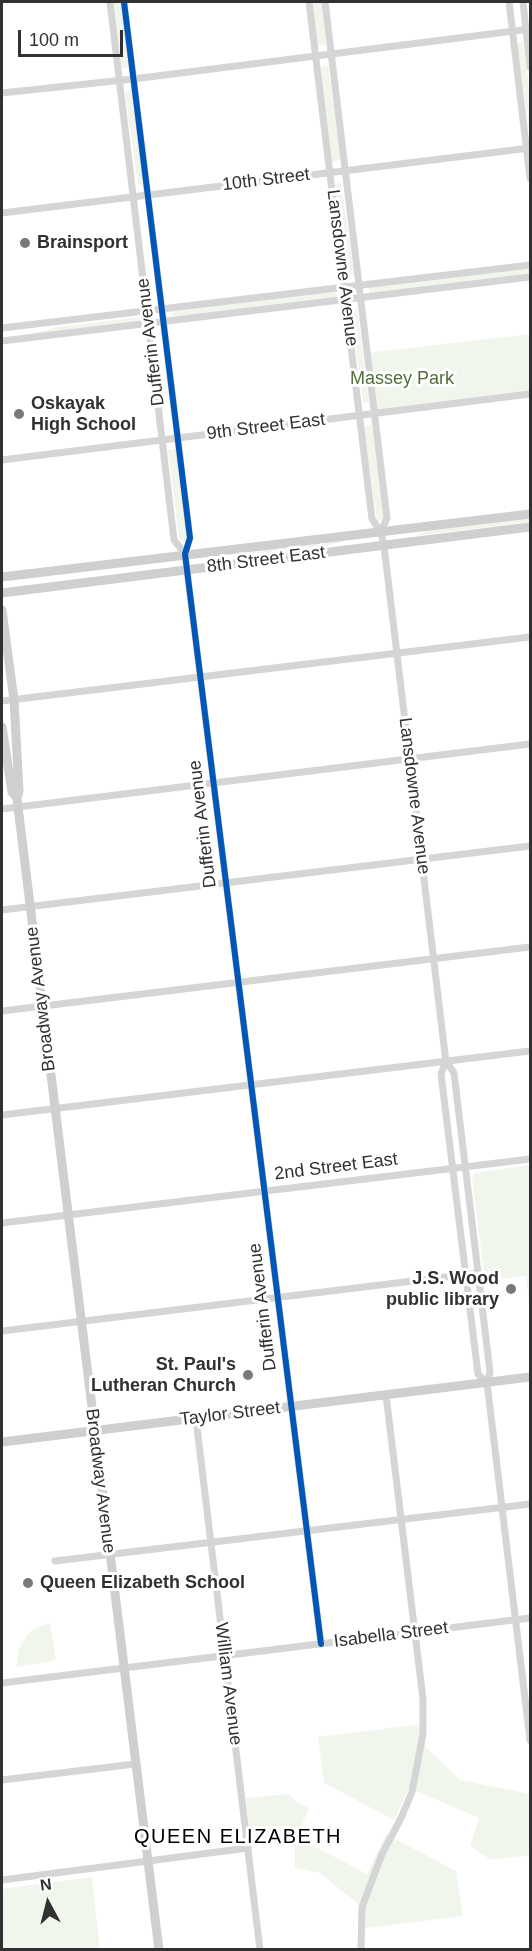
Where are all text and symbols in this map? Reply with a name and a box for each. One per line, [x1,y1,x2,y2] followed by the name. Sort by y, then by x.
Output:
[21,18,126,56] scale bar
[29,30,79,50] text: 100 m
[221,164,311,196] street label: 10th Street
[322,188,362,348] street label: Lansdowne Avenue
[37,232,128,254] place label: Brainsport
[18,236,32,250] marker: Brainsport
[132,277,170,407] street label: Dufferin Avenue
[350,368,454,390] park label: Massey Park
[31,393,136,436] place label: Oskayak High School
[12,407,26,421] marker: Oskayak High School
[206,409,326,445] street label: 9th Street East
[206,542,326,578] street label: 8th Street East
[394,716,434,876] street label: Lansdowne Avenue
[184,759,222,889] street label: Dufferin Avenue
[21,925,61,1073] street label: Broadway Avenue
[273,1149,399,1185] street label: 2nd Street East
[244,1242,282,1372] street label: Dufferin Avenue
[386,1268,499,1310] place label: J.S. Wood public library
[504,1282,518,1296] marker: J.S. Wood public library
[91,1354,236,1396] place label: St. Paul's Lutheran Church
[241,1368,255,1382] marker: St. Paul's Lutheran Church
[179,1397,281,1431] street label: Taylor Street
[80,1407,120,1555] street label: Broadway Avenue
[40,1572,245,1594] place label: Queen Elizabeth School
[21,1576,35,1590] marker: Queen Elizabeth School
[333,1617,449,1653] street label: Isabella Street
[210,1621,246,1747] street label: William Avenue
[134,1825,342,1849] district label: QUEEN ELIZABETH
[18,1873,78,1933] north arrow
[39,1875,53,1894] text: N

